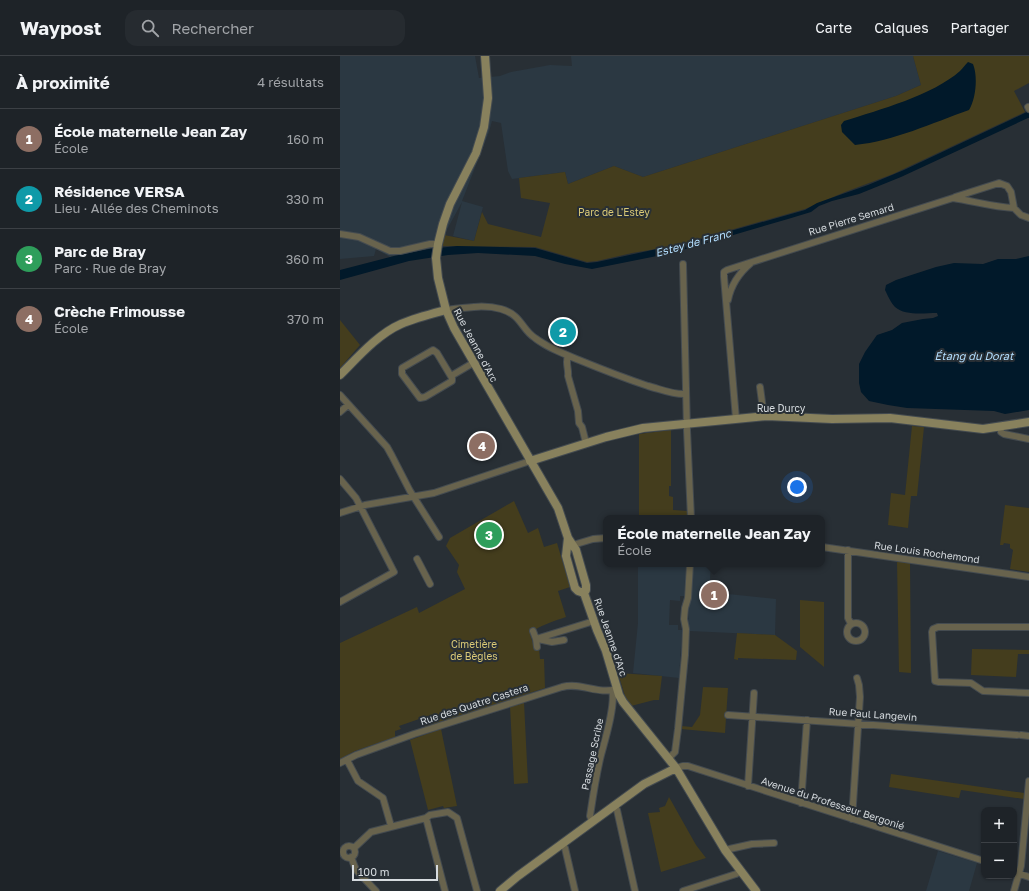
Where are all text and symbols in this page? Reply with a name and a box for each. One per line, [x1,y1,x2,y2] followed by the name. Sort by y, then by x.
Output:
[125,10,405,46] search box
[20,16,101,39] text: Waypost
[139,17,161,39] icon: search
[171,19,254,37] text: Rechercher
[815,19,852,36] text: Carte
[874,19,929,36] text: Calques
[951,19,1009,36] text: Partager
[16,72,110,93] text: À proximité
[257,74,324,90] text: 4 résultats
[54,122,247,140] text: École maternelle Jean Zay
[26,131,32,147] text: 1
[287,131,324,147] text: 160 m
[54,140,88,156] text: École
[54,182,185,200] text: Résidence VERSA
[25,191,33,207] text: 2
[286,191,324,207] text: 330 m
[54,200,219,216] text: Lieu · Allée des Cheminots
[807,200,895,238] street label: Rue Pierre Semard
[578,206,650,218] park label: Parc de L'Estey
[654,226,733,260] water label: Estey de Franc
[54,242,146,260] text: Parc de Bray
[25,251,33,267] text: 3
[286,251,324,267] text: 360 m
[54,260,166,276] text: Parc · Rue de Bray
[54,302,185,320] text: Crèche Frimousse
[451,306,501,385] street label: Rue Jeanne d'Arc
[25,311,33,327] text: 4
[287,311,324,327] text: 370 m
[550,317,576,347] pin: 2
[54,320,88,336] text: École
[935,349,1015,363] water label: Étang du Dorat
[757,402,806,414] street label: Rue Durcy
[469,431,495,461] pin: 4
[787,477,807,497] your location
[603,515,825,567] popup
[476,520,502,550] pin: 3
[617,524,811,542] text: École maternelle Jean Zay
[874,539,980,565] street label: Rue Louis Rochemond
[617,542,652,558] text: École
[701,580,727,610] pin: 1
[592,596,630,678] street label: Rue Jeanne d'Arc
[450,638,498,662] park label: Cimetière de Bègles
[419,681,529,727] street label: Rue des Quatre Castera
[828,705,918,723] street label: Rue Paul Langevin
[579,717,606,791] street label: Passage Scribe
[760,774,906,832] street label: Avenue du Professeur Bergonié
[981,807,1017,879] map controls
[981,807,1017,843] button: +
[981,843,1017,879] button: −
[352,863,438,882] scale bar
[358,865,389,878] text: 100 m

